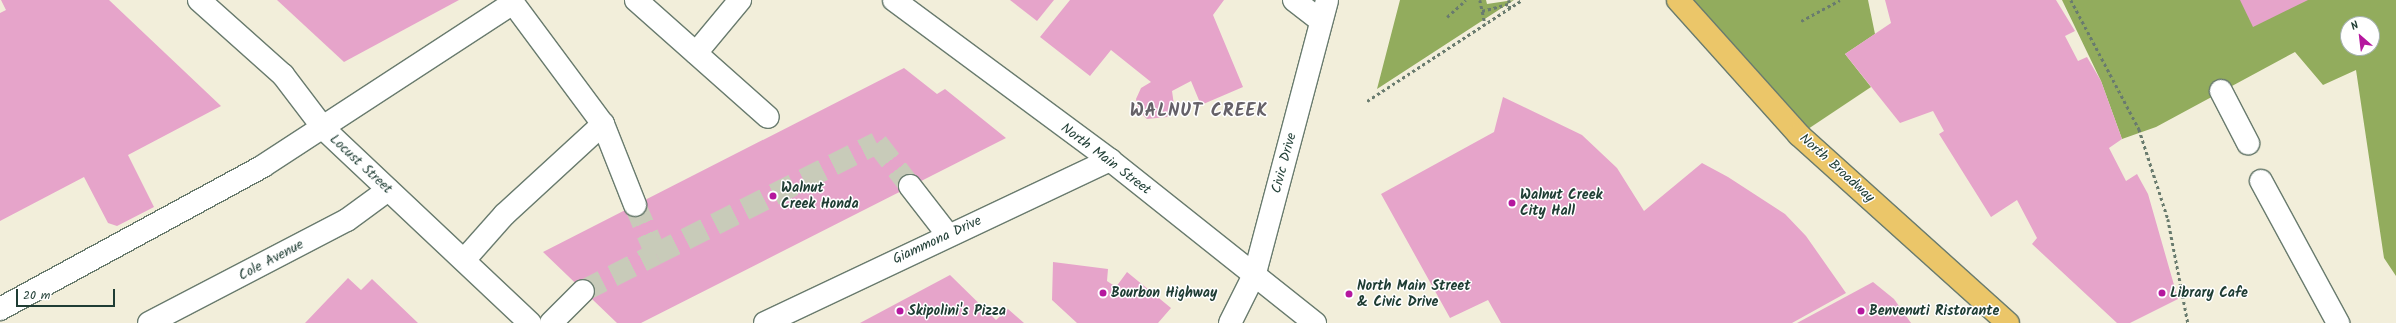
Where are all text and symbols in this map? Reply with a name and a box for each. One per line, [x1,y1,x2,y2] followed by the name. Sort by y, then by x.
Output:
[2340,16,2380,56] north arrow
[2348,17,2362,36] text: N
[1130,101,1268,123] district label: WALNUT CREEK
[1058,120,1154,198] street label: North Main Street
[1796,130,1878,206] street label: North Broadway
[326,131,396,197] street label: Locust Street
[1268,131,1300,195] street label: Civic Drive
[781,180,859,212] place label: Walnut Creek Honda
[1520,187,1602,220] place label: Walnut Creek City Hall
[768,191,778,201] marker: Walnut Creek Honda
[1507,198,1517,208] marker: Walnut Creek City Hall
[890,212,984,268] street label: Giammona Drive
[236,236,306,284] street label: Cole Avenue
[1357,278,1470,310] place label: North Main Street & Civic Drive
[18,281,117,307] scale bar
[1111,285,1217,301] place label: Bourbon Highway
[2170,285,2248,301] place label: Library Cafe
[23,286,50,305] text: 20 m
[1098,288,1108,298] marker: Bourbon Highway
[2157,288,2167,298] marker: Library Cafe
[1344,289,1354,299] marker: North Main Street & Civic Drive
[908,303,1006,319] place label: Skipolini's Pizza
[1869,303,1999,319] place label: Benvenuti Ristorante
[895,306,905,316] marker: Skipolini's Pizza
[1856,306,1866,316] marker: Benvenuti Ristorante

